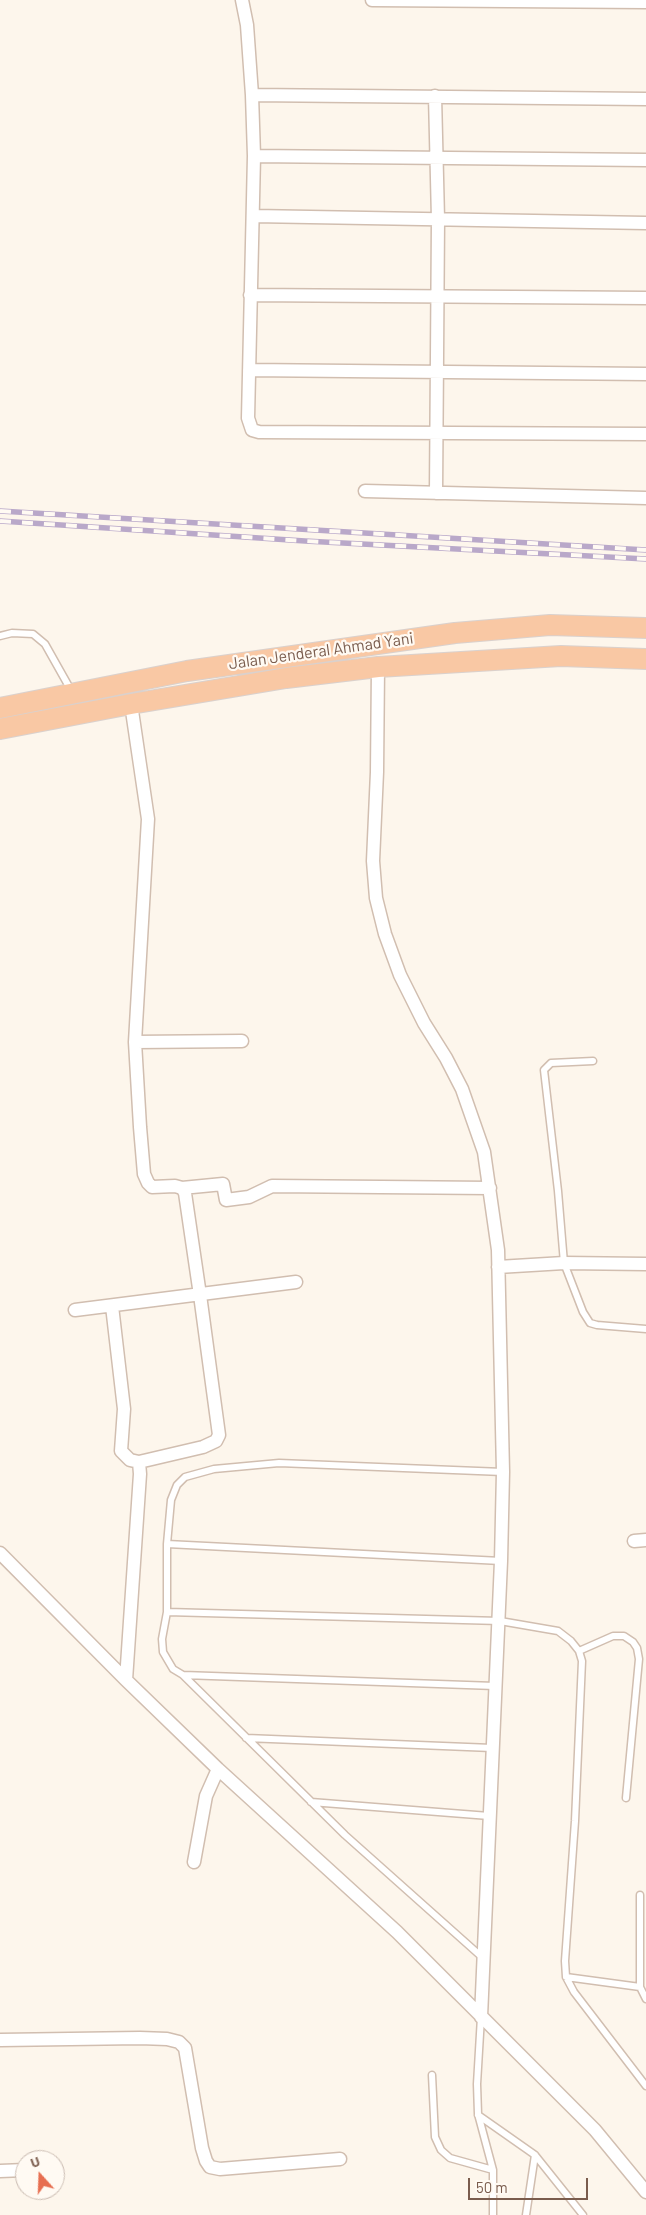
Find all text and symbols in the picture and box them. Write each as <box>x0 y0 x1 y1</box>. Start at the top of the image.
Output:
street label: Jalan Jenderal Ahmad Yani <box>227 629 415 673</box>
north arrow <box>15 2150 65 2200</box>
text: U <box>28 2152 42 2171</box>
scale bar <box>471 2168 591 2200</box>
text: 50 m <box>476 2178 508 2196</box>

